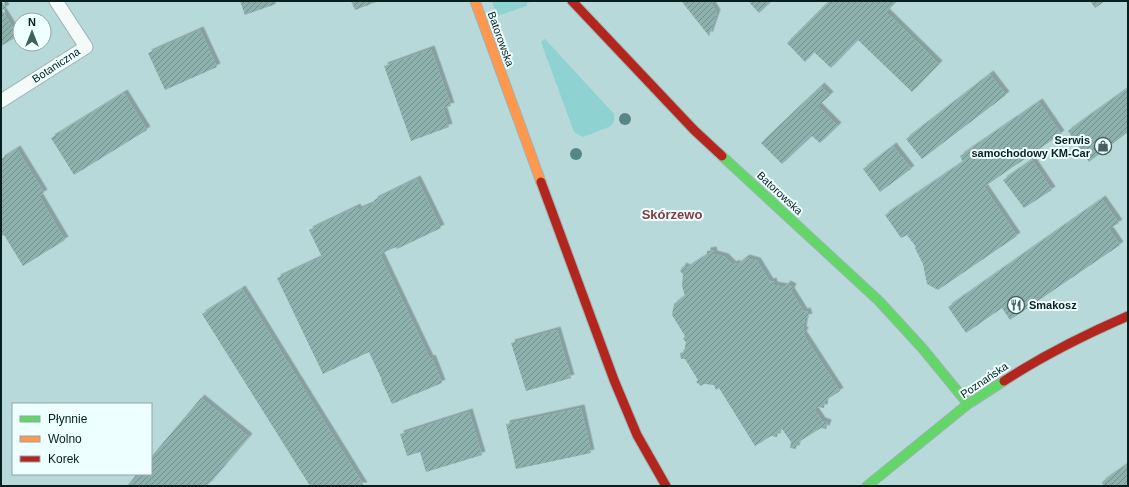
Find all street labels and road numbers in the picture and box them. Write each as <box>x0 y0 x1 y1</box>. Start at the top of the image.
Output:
street label: Batorowska <box>486 10 517 69</box>
street label: Botaniczna <box>30 45 83 85</box>
street label: Batorowska <box>755 169 806 218</box>
street label: Poznańska <box>958 359 1011 400</box>

